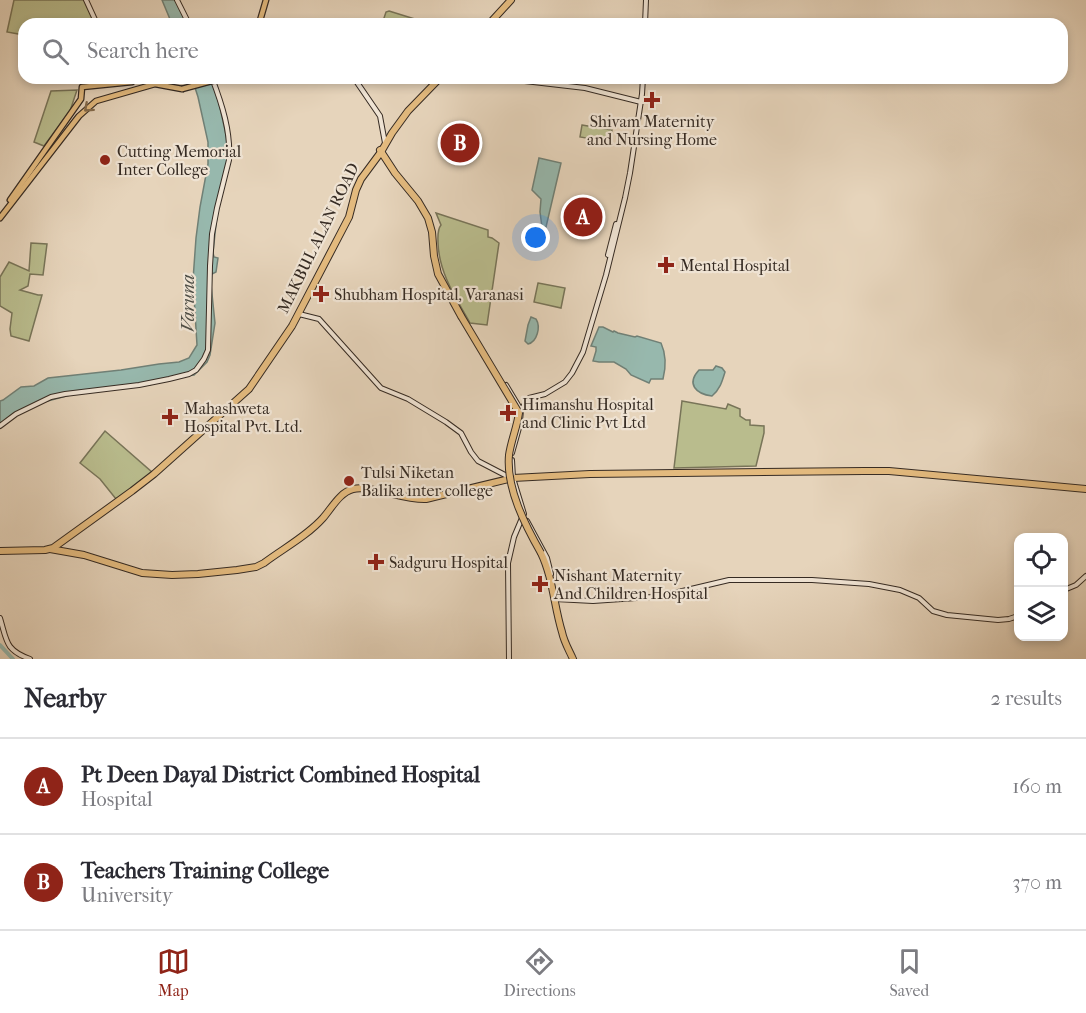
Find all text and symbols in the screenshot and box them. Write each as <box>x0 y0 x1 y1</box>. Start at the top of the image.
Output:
search box <box>18 18 1068 84</box>
icon: search <box>39 35 72 68</box>
text: Search here <box>87 38 199 64</box>
marker: Shivam Maternity and Nursing Home <box>643 91 661 109</box>
one-way arrow <box>84 101 94 112</box>
place label: Shivam Maternity and Nursing Home <box>587 112 717 149</box>
pin: B <box>440 120 480 166</box>
place label: Cutting Memorial Inter College <box>117 142 242 179</box>
marker: Cutting Memorial Inter College <box>98 153 112 167</box>
street label: MAKBUL ALAN ROAD <box>273 160 363 316</box>
pin: A <box>564 194 602 240</box>
your location <box>521 223 550 252</box>
marker: Mental Hospital <box>657 256 675 274</box>
place label: Mental Hospital <box>680 256 790 275</box>
water label: Varuna <box>178 274 199 332</box>
marker: Shubham Hospital, Varanasi <box>312 285 330 303</box>
place label: Shubham Hospital, Varanasi <box>334 285 524 304</box>
place label: Himanshu Hospital and Clinic Pvt Ltd <box>522 395 654 432</box>
place label: Mahashweta Hospital Pvt. Ltd. <box>184 399 302 436</box>
marker: Himanshu Hospital and Clinic Pvt Ltd <box>499 404 517 422</box>
marker: Mahashweta Hospital Pvt. Ltd. <box>161 408 179 426</box>
place label: Tulsi Niketan Balika inter college <box>361 463 493 500</box>
marker: Tulsi Niketan Balika inter college <box>342 474 356 488</box>
map controls <box>1014 533 1068 641</box>
button: locate <box>1014 533 1068 587</box>
marker: Sadguru Hospital <box>367 553 385 571</box>
place label: Sadguru Hospital <box>389 553 508 572</box>
place label: Nishant Maternity And Children Hospital <box>553 566 708 603</box>
marker: Nishant Maternity And Children Hospital <box>531 575 549 593</box>
button: layers <box>1014 587 1068 641</box>
text: Nearby <box>24 683 106 714</box>
text: 2 results <box>991 687 1062 710</box>
text: Pt Deen Dayal District Combined Hospital <box>81 762 480 788</box>
text: A <box>37 775 50 798</box>
text: 160 m <box>1012 775 1062 798</box>
text: Hospital <box>81 788 153 811</box>
text: Teachers Training College <box>81 858 329 884</box>
text: B <box>37 871 50 894</box>
text: 370 m <box>1012 871 1062 894</box>
text: University <box>81 884 173 907</box>
tab: Map <box>157 945 190 1000</box>
tab: Directions <box>504 945 576 1000</box>
tab: Saved <box>889 945 929 1000</box>

